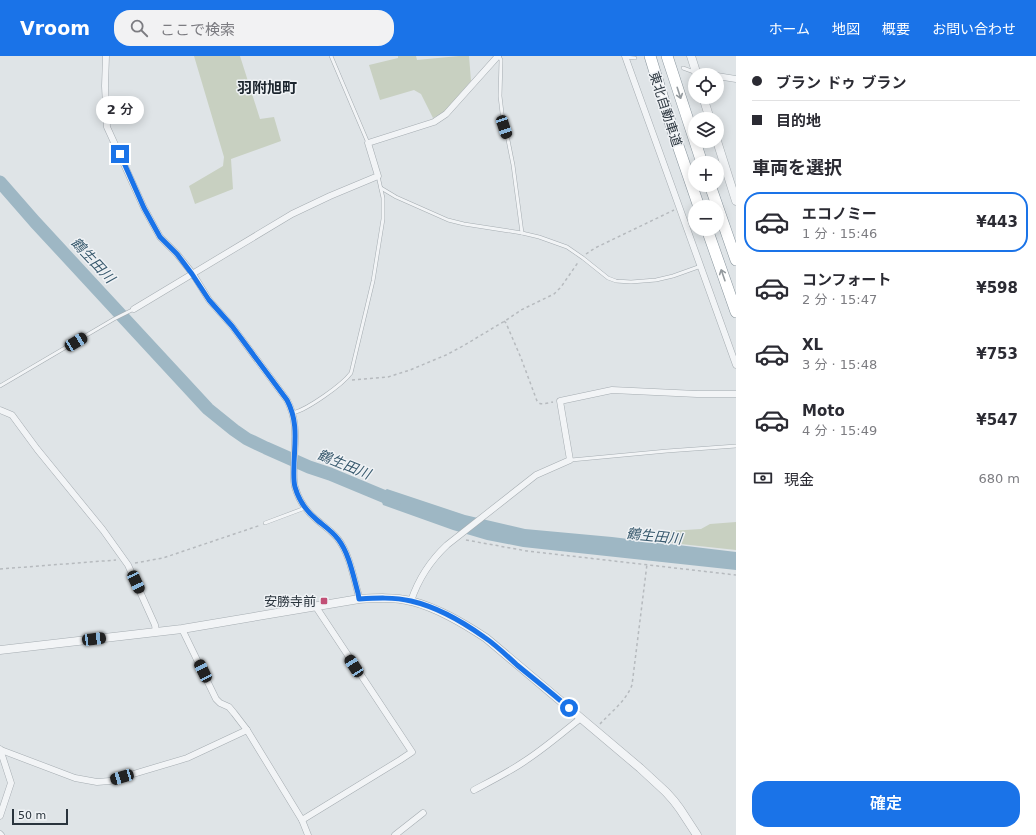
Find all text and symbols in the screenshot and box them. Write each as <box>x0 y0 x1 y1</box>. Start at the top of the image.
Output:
search box <box>114 10 394 46</box>
text: Vroom <box>20 17 90 39</box>
icon: search <box>128 17 150 39</box>
text: ここで検索 <box>160 21 235 39</box>
text: ホーム <box>768 21 810 37</box>
text: 地図 <box>832 21 860 37</box>
text: 概要 <box>882 21 910 37</box>
text: お問い合わせ <box>932 21 1016 37</box>
map controls <box>688 68 724 236</box>
button: locate <box>688 68 724 104</box>
street label: 東北自動車道 <box>646 70 685 149</box>
text: ブラン ドゥ ブラン <box>776 74 906 92</box>
district label: 羽附旭町 <box>237 79 297 97</box>
one-way arrow <box>676 87 683 100</box>
callout: 2 分 <box>96 96 144 124</box>
text: 2 分 <box>107 102 133 117</box>
button: layers <box>688 112 724 148</box>
text: 目的地 <box>776 112 821 130</box>
car <box>495 114 513 140</box>
route end <box>111 145 129 163</box>
button: + <box>688 156 724 192</box>
text: 車両を選択 <box>752 157 842 178</box>
button: − <box>688 200 724 236</box>
icon: car <box>754 204 790 240</box>
text: エコノミー <box>802 205 877 223</box>
text: ¥443 <box>976 213 1018 231</box>
text: 1 分 · 15:46 <box>802 226 877 241</box>
water label: 鶴生田川 <box>68 234 119 287</box>
one-way arrow <box>718 269 726 281</box>
icon: car <box>754 270 790 306</box>
text: コンフォート <box>802 271 892 289</box>
text: ¥598 <box>976 279 1018 297</box>
text: 2 分 · 15:47 <box>802 292 877 307</box>
car <box>63 331 89 353</box>
icon: car <box>754 336 790 372</box>
text: XL <box>802 336 823 354</box>
text: ¥753 <box>976 345 1018 363</box>
text: 3 分 · 15:48 <box>802 357 877 372</box>
icon: car <box>754 402 790 438</box>
text: Moto <box>802 402 845 420</box>
text: ¥547 <box>976 411 1018 429</box>
text: 4 分 · 15:49 <box>802 423 877 438</box>
water label: 鶴生田川 <box>315 446 375 483</box>
icon: cash <box>752 467 774 489</box>
text: 現金 <box>784 471 814 489</box>
text: 680 m <box>978 471 1020 486</box>
water label: 鶴生田川 <box>625 525 685 547</box>
car <box>125 569 147 595</box>
place label: 安勝寺前 <box>264 594 316 609</box>
marker: 安勝寺前 <box>319 596 329 606</box>
car <box>81 632 107 646</box>
car <box>342 653 366 679</box>
car <box>192 658 214 684</box>
route start <box>560 699 578 717</box>
car <box>109 768 135 786</box>
button: 確定 <box>752 781 1020 827</box>
scale bar <box>12 807 68 826</box>
text: 50 m <box>18 809 46 822</box>

